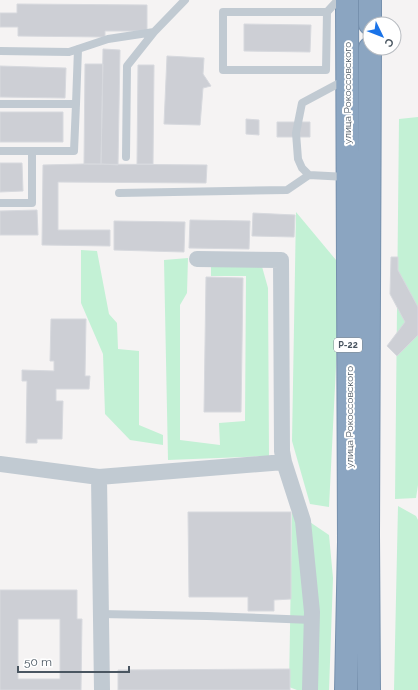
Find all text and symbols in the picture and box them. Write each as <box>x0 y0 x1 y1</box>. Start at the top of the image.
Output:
north arrow <box>362 16 402 56</box>
text: С <box>381 35 396 50</box>
street label: улица Рокоссовского <box>342 42 353 144</box>
road number: Р-22 <box>334 338 362 352</box>
street label: улица Рокоссовского <box>344 366 355 468</box>
scale bar <box>18 648 129 674</box>
text: 50 m <box>24 655 52 669</box>

